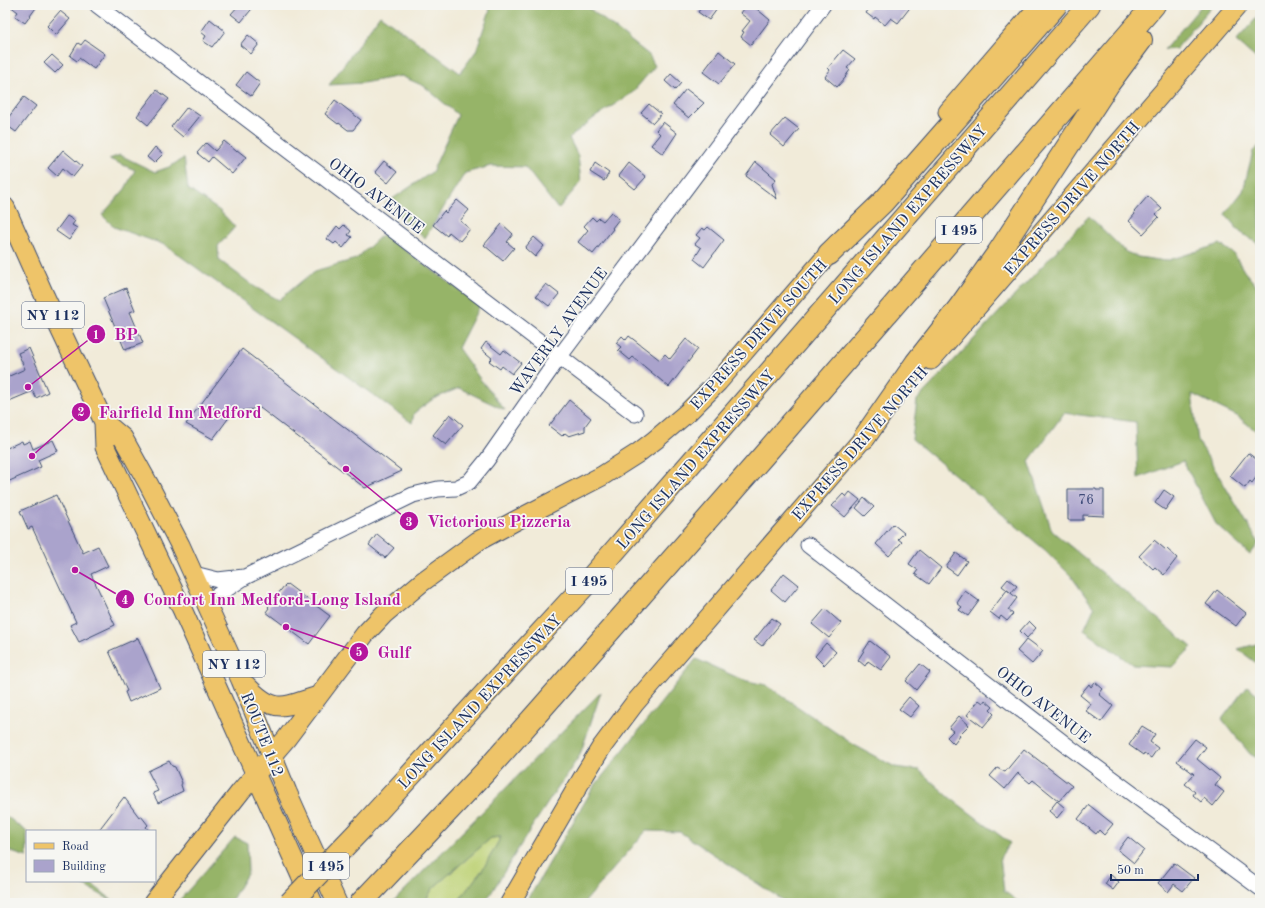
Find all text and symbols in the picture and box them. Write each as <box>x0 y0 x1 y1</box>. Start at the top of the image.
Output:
street label: EXPRESS DRIVE NORTH <box>1002 119 1143 279</box>
street label: LONG ISLAND EXPRESSWAY <box>826 122 991 308</box>
street label: OHIO AVENUE <box>325 156 426 237</box>
road number: I 495 <box>936 217 982 243</box>
street label: EXPRESS DRIVE SOUTH <box>688 257 831 414</box>
street label: WAVERLY AVENUE <box>508 265 611 399</box>
road number: NY 112 <box>22 302 84 328</box>
callout: BP <box>86 320 146 349</box>
text: BP <box>114 327 138 344</box>
text: 1 <box>93 330 99 342</box>
street label: EXPRESS DRIVE NORTH <box>790 364 931 524</box>
street label: LONG ISLAND EXPRESSWAY <box>614 367 779 553</box>
callout: Fairfield Inn Medford <box>71 397 270 426</box>
text: Fairfield Inn Medford <box>98 405 262 422</box>
text: 2 <box>78 407 85 419</box>
house number: 76 <box>1078 493 1094 507</box>
callout: Victorious Pizzeria <box>399 507 579 536</box>
text: Victorious Pizzeria <box>427 514 571 531</box>
text: 3 <box>406 517 413 529</box>
road number: I 495 <box>566 568 612 594</box>
callout: Comfort Inn Medford-Long Island <box>115 585 409 614</box>
text: Comfort Inn Medford-Long Island <box>143 592 401 609</box>
text: 4 <box>122 595 129 607</box>
street label: LONG ISLAND EXPRESSWAY <box>396 612 566 793</box>
callout: Gulf <box>349 638 418 667</box>
text: Gulf <box>378 645 411 662</box>
text: 5 <box>356 646 363 659</box>
road number: NY 112 <box>203 651 265 677</box>
street label: OHIO AVENUE <box>993 664 1093 747</box>
street label: ROUTE 112 <box>237 690 285 779</box>
legend <box>26 830 156 882</box>
text: Road <box>62 841 89 853</box>
road number: I 495 <box>303 853 349 879</box>
scale bar <box>1111 856 1198 882</box>
text: Building <box>62 861 106 873</box>
text: 50 m <box>1117 864 1144 877</box>

